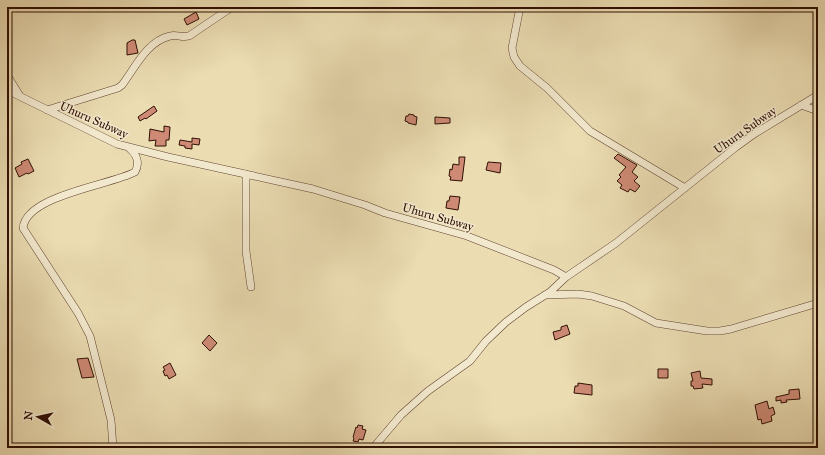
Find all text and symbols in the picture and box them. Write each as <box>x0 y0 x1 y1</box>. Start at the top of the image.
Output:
street label: Uhuru Subway <box>58 99 131 141</box>
street label: Uhuru Subway <box>711 103 779 157</box>
street label: Uhuru Subway <box>401 200 476 234</box>
north arrow <box>18 397 58 437</box>
text: N <box>22 409 36 421</box>

